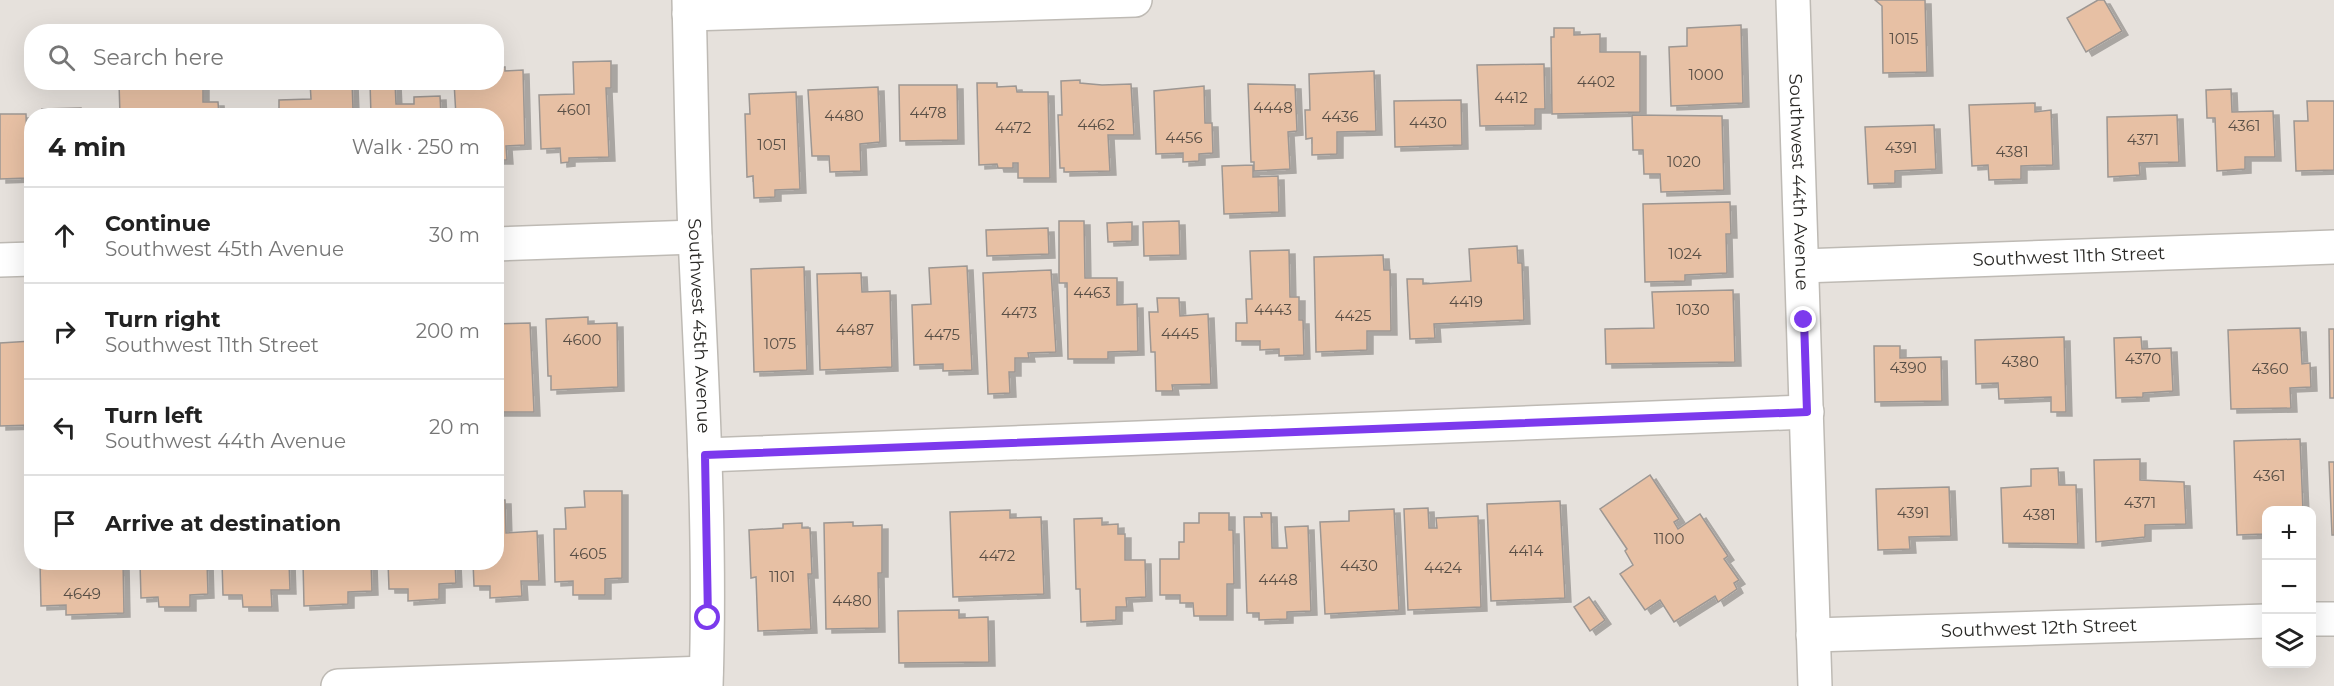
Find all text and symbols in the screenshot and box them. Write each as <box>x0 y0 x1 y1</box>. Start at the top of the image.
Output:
search box <box>24 24 504 90</box>
house number: 1015 <box>1889 29 1919 48</box>
icon: search <box>45 41 78 74</box>
text: Search here <box>93 44 224 71</box>
house number: 1000 <box>1688 65 1724 84</box>
house number: 4402 <box>1577 72 1615 91</box>
street label: Southwest 44th Avenue <box>1784 73 1813 291</box>
house number: 4412 <box>1494 88 1528 107</box>
house number: 4448 <box>1253 98 1293 117</box>
house number: 4601 <box>557 100 591 119</box>
house number: 4478 <box>909 103 947 122</box>
house number: 4480 <box>824 106 864 125</box>
house number: 4436 <box>1321 107 1359 126</box>
house number: 4430 <box>1409 113 1447 132</box>
house number: 4462 <box>1077 115 1115 134</box>
house number: 4361 <box>2228 116 2260 135</box>
house number: 4472 <box>995 118 1031 137</box>
house number: 4456 <box>1165 128 1203 147</box>
house number: 4371 <box>2127 130 2159 149</box>
text: 4 min <box>48 131 126 163</box>
text: Walk · 250 m <box>352 135 480 159</box>
house number: 1051 <box>757 135 787 154</box>
house number: 4391 <box>1885 138 1917 157</box>
house number: 4381 <box>1995 142 2029 161</box>
house number: 1020 <box>1667 152 1701 171</box>
text: Continue <box>105 210 211 237</box>
street label: Southwest 45th Avenue <box>683 218 715 434</box>
icon: ahead <box>48 219 81 252</box>
text: 30 m <box>429 223 480 247</box>
text: Southwest 45th Avenue <box>105 237 344 261</box>
street label: Southwest 11th Street <box>1972 242 2166 271</box>
house number: 1024 <box>1668 244 1702 263</box>
house number: 4463 <box>1073 283 1111 302</box>
house number: 4419 <box>1449 292 1483 311</box>
house number: 4443 <box>1254 300 1292 319</box>
house number: 1030 <box>1676 300 1710 319</box>
house number: 4473 <box>1001 303 1037 322</box>
text: Turn right <box>105 306 220 333</box>
house number: 4425 <box>1335 306 1371 325</box>
route end <box>1790 306 1816 332</box>
icon: right <box>48 315 81 348</box>
text: 200 m <box>416 319 480 343</box>
house number: 4487 <box>836 320 874 339</box>
house number: 4445 <box>1161 324 1199 343</box>
house number: 4475 <box>924 325 960 344</box>
house number: 4600 <box>563 330 602 349</box>
text: Southwest 11th Street <box>105 333 319 357</box>
house number: 1075 <box>764 334 796 353</box>
house number: 4370 <box>2125 349 2161 368</box>
house number: 4380 <box>2001 352 2039 371</box>
house number: 4390 <box>1889 358 1927 377</box>
house number: 4360 <box>2251 359 2289 378</box>
text: Turn left <box>105 402 203 429</box>
icon: left <box>48 411 81 444</box>
text: 20 m <box>429 415 480 439</box>
text: Southwest 44th Avenue <box>105 429 346 453</box>
house number: 4361 <box>2253 466 2285 485</box>
house number: 4371 <box>2124 493 2156 512</box>
house number: 4391 <box>1897 503 1929 522</box>
house number: 4381 <box>2022 505 2056 524</box>
map controls <box>2262 506 2316 668</box>
button: + <box>2262 506 2316 560</box>
icon: arrive <box>48 507 81 540</box>
text: Arrive at destination <box>105 510 341 537</box>
house number: 1100 <box>1654 529 1684 548</box>
house number: 4414 <box>1509 541 1543 560</box>
house number: 4605 <box>569 544 607 563</box>
house number: 4472 <box>979 546 1015 565</box>
house number: 4430 <box>1340 556 1378 575</box>
house number: 4424 <box>1424 558 1462 577</box>
button: − <box>2262 560 2316 614</box>
house number: 1101 <box>769 567 795 586</box>
house number: 4448 <box>1258 570 1298 589</box>
house number: 4649 <box>63 584 101 603</box>
house number: 4480 <box>832 591 872 610</box>
route start <box>694 604 720 630</box>
street label: Southwest 12th Street <box>1940 614 2137 642</box>
button: layers <box>2262 614 2316 668</box>

